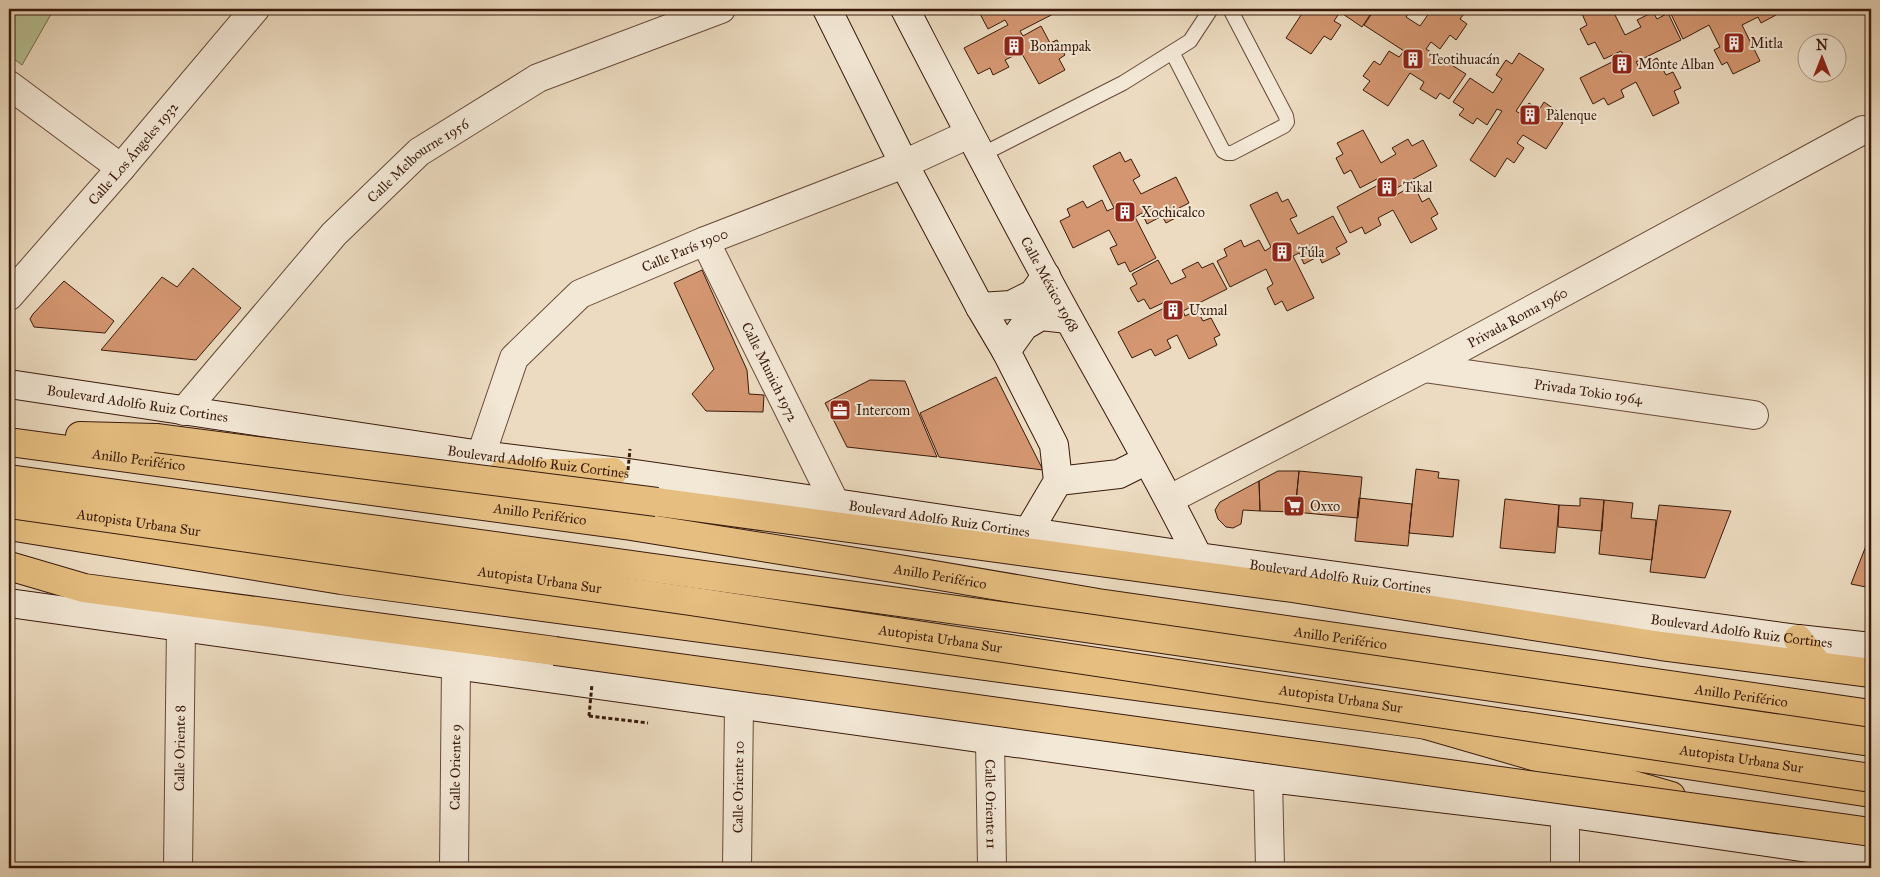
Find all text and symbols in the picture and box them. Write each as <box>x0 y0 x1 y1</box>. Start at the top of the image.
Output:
building icon: Mitla <box>1722 31 1746 55</box>
north arrow <box>1798 32 1848 82</box>
building icon: Bonampak <box>1002 34 1026 58</box>
place label: Mitla <box>1750 35 1783 52</box>
text: N <box>1816 37 1828 54</box>
place label: Bonampak <box>1030 38 1092 55</box>
building icon: Teotihuacán <box>1401 47 1425 71</box>
place label: Teotihuacán <box>1429 51 1500 68</box>
building icon: Monte Alban <box>1610 52 1634 76</box>
place label: Monte Alban <box>1638 56 1715 73</box>
street label: Calle Los Ángeles 1932 <box>85 99 182 209</box>
building icon: Palenque <box>1518 103 1542 127</box>
place label: Palenque <box>1546 107 1597 125</box>
street label: Calle Melbourne 1956 <box>364 115 473 206</box>
building icon: Tikal <box>1375 175 1399 199</box>
place label: Tikal <box>1403 179 1433 196</box>
building icon: Xochicalco <box>1113 200 1137 224</box>
place label: Xochicalco <box>1141 204 1205 221</box>
street label: Calle París 1900 <box>639 225 730 276</box>
street label: Calle México 1968 <box>1017 234 1082 335</box>
building icon: Túla <box>1270 240 1294 264</box>
place label: Túla <box>1298 244 1325 261</box>
street label: Privada Roma 1960 <box>1465 284 1571 352</box>
building icon: Uxmal <box>1161 298 1185 322</box>
place label: Uxmal <box>1189 302 1228 319</box>
street label: Calle Munich 1972 <box>738 319 801 425</box>
street label: Privada Tokio 1964 <box>1533 376 1645 408</box>
street label: Boulevard Adolfo Ruiz Cortines <box>46 382 229 426</box>
office icon: Intercom <box>828 398 852 422</box>
place label: Intercom <box>856 402 911 419</box>
street label: Boulevard Adolfo Ruiz Cortines <box>446 442 630 482</box>
street label: Anillo Periférico <box>90 445 186 475</box>
supermarket icon: Oxxo <box>1282 494 1306 518</box>
street label: Boulevard Adolfo Ruiz Cortines <box>847 497 1031 541</box>
place label: Oxxo <box>1310 498 1340 515</box>
street label: Anillo Periférico <box>491 499 588 529</box>
street label: Autopista Urbana Sur <box>75 506 202 540</box>
street label: Boulevard Adolfo Ruiz Cortines <box>1248 556 1432 598</box>
street label: Anillo Periférico <box>892 560 988 593</box>
street label: Autopista Urbana Sur <box>476 563 603 597</box>
street label: Boulevard Adolfo Ruiz Cortines <box>1649 611 1833 652</box>
street label: Autopista Urbana Sur <box>876 621 1004 657</box>
street label: Anillo Periférico <box>1292 623 1388 653</box>
street label: Autopista Urbana Sur <box>1277 681 1404 717</box>
street label: Anillo Periférico <box>1693 681 1789 711</box>
street label: Calle Oriente 8 <box>171 705 189 791</box>
street label: Calle Oriente 9 <box>447 724 464 810</box>
street label: Calle Oriente 10 <box>729 741 748 833</box>
street label: Autopista Urbana Sur <box>1677 741 1805 777</box>
street label: Calle Oriente 11 <box>981 759 1000 850</box>

